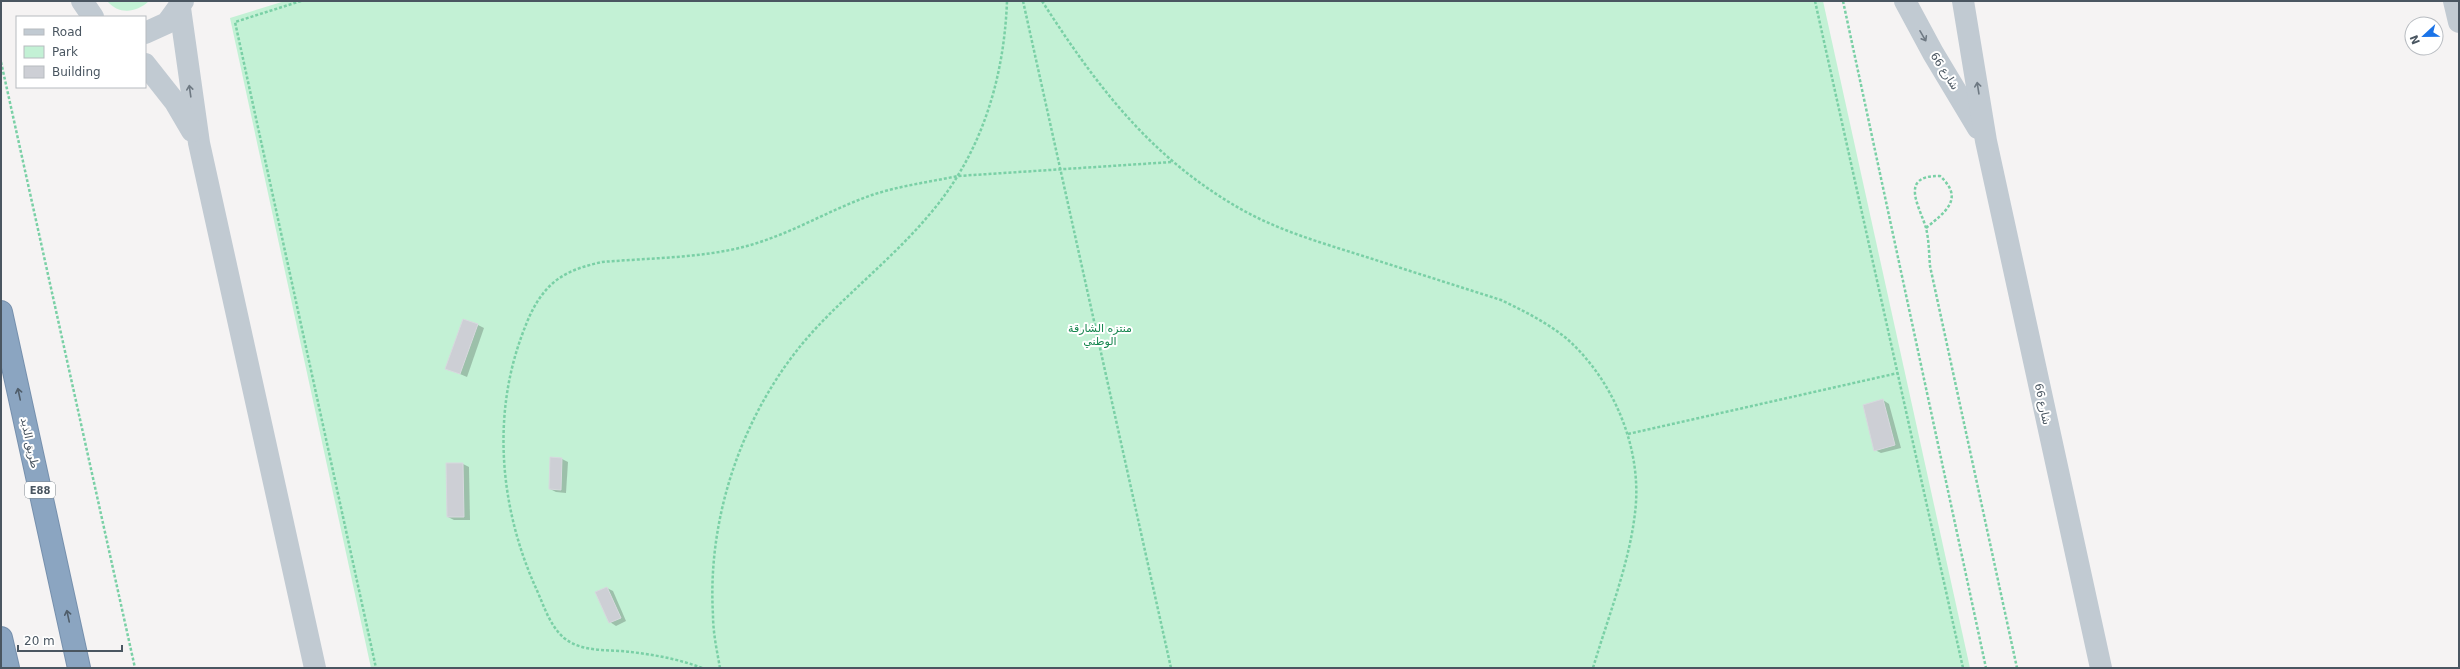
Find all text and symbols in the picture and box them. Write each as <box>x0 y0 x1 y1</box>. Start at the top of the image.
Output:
legend <box>16 16 146 88</box>
north arrow <box>2404 16 2444 56</box>
text: Road <box>52 25 82 39</box>
one-way arrow <box>1919 30 1927 42</box>
text: N <box>2407 33 2423 46</box>
text: Park <box>52 45 78 59</box>
street label: شارع 66 <box>1928 50 1961 92</box>
text: Building <box>52 65 101 79</box>
one-way arrow <box>1973 82 1981 95</box>
one-way arrow <box>186 84 194 97</box>
park label: منتزه الشارقة الوطني <box>1068 322 1132 348</box>
street label: شارع 66 <box>2032 382 2053 426</box>
one-way arrow <box>14 387 22 400</box>
street label: طريق الذيد <box>17 417 41 470</box>
road number: E88 <box>25 482 55 498</box>
one-way arrow <box>63 610 71 623</box>
scale bar <box>18 627 122 653</box>
text: 20 m <box>24 634 55 648</box>

